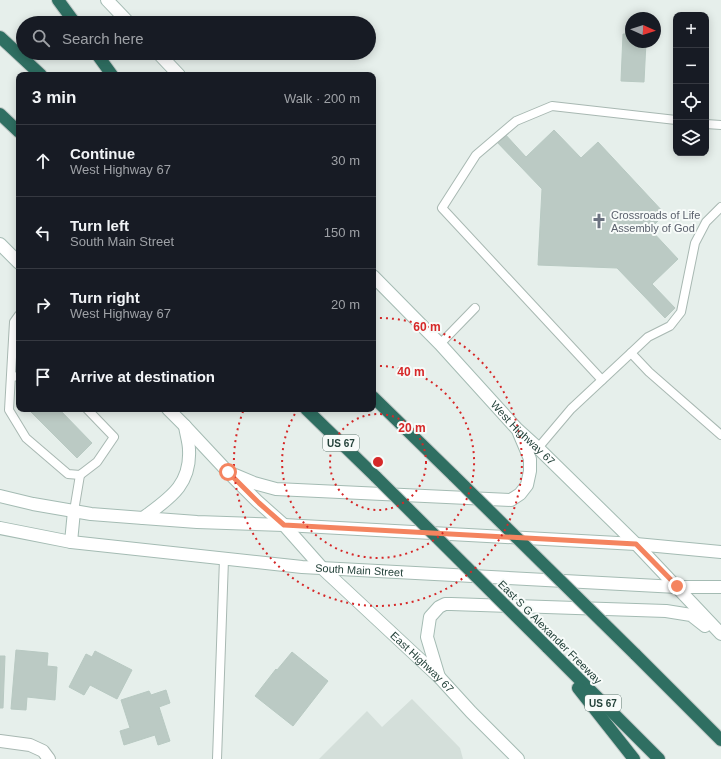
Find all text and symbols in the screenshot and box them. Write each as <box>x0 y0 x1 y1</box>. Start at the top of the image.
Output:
north arrow <box>625 12 661 48</box>
map controls <box>673 12 709 156</box>
button: + <box>673 12 709 48</box>
search box <box>16 16 376 60</box>
icon: search <box>30 27 52 49</box>
text: Search here <box>62 30 144 47</box>
button: − <box>673 48 709 84</box>
button: locate <box>673 84 709 120</box>
text: 3 min <box>32 88 76 107</box>
text: Walk · 200 m <box>284 91 360 106</box>
button: layers <box>673 120 709 156</box>
text: Continue <box>70 145 135 162</box>
icon: ahead <box>32 150 54 172</box>
text: 30 m <box>331 153 360 168</box>
text: West Highway 67 <box>70 162 171 177</box>
place label: Crossroads of Life Assembly of God <box>611 209 700 234</box>
church icon: Crossroads of Life Assembly of God <box>590 212 608 230</box>
text: Turn left <box>70 217 129 234</box>
icon: left <box>32 222 54 244</box>
text: 150 m <box>324 225 360 240</box>
text: South Main Street <box>70 234 174 249</box>
text: Turn right <box>70 289 140 306</box>
icon: right <box>32 294 54 316</box>
text: 20 m <box>331 297 360 312</box>
text: West Highway 67 <box>70 306 171 321</box>
text: 60 m <box>413 320 441 334</box>
text: 40 m <box>397 365 425 379</box>
icon: arrive <box>32 366 54 388</box>
text: Arrive at destination <box>70 368 215 385</box>
street label: West Highway 67 <box>488 398 557 467</box>
text: 20 m <box>398 421 426 435</box>
road number: US 67 <box>323 435 359 451</box>
centre of rings <box>371 455 385 469</box>
route start <box>219 463 237 481</box>
street label: South Main Street <box>315 562 404 578</box>
route end <box>668 577 686 595</box>
street label: East S G Alexander Freeway <box>496 578 605 687</box>
street label: East Highway 67 <box>388 629 456 695</box>
road number: US 67 <box>585 695 621 711</box>

